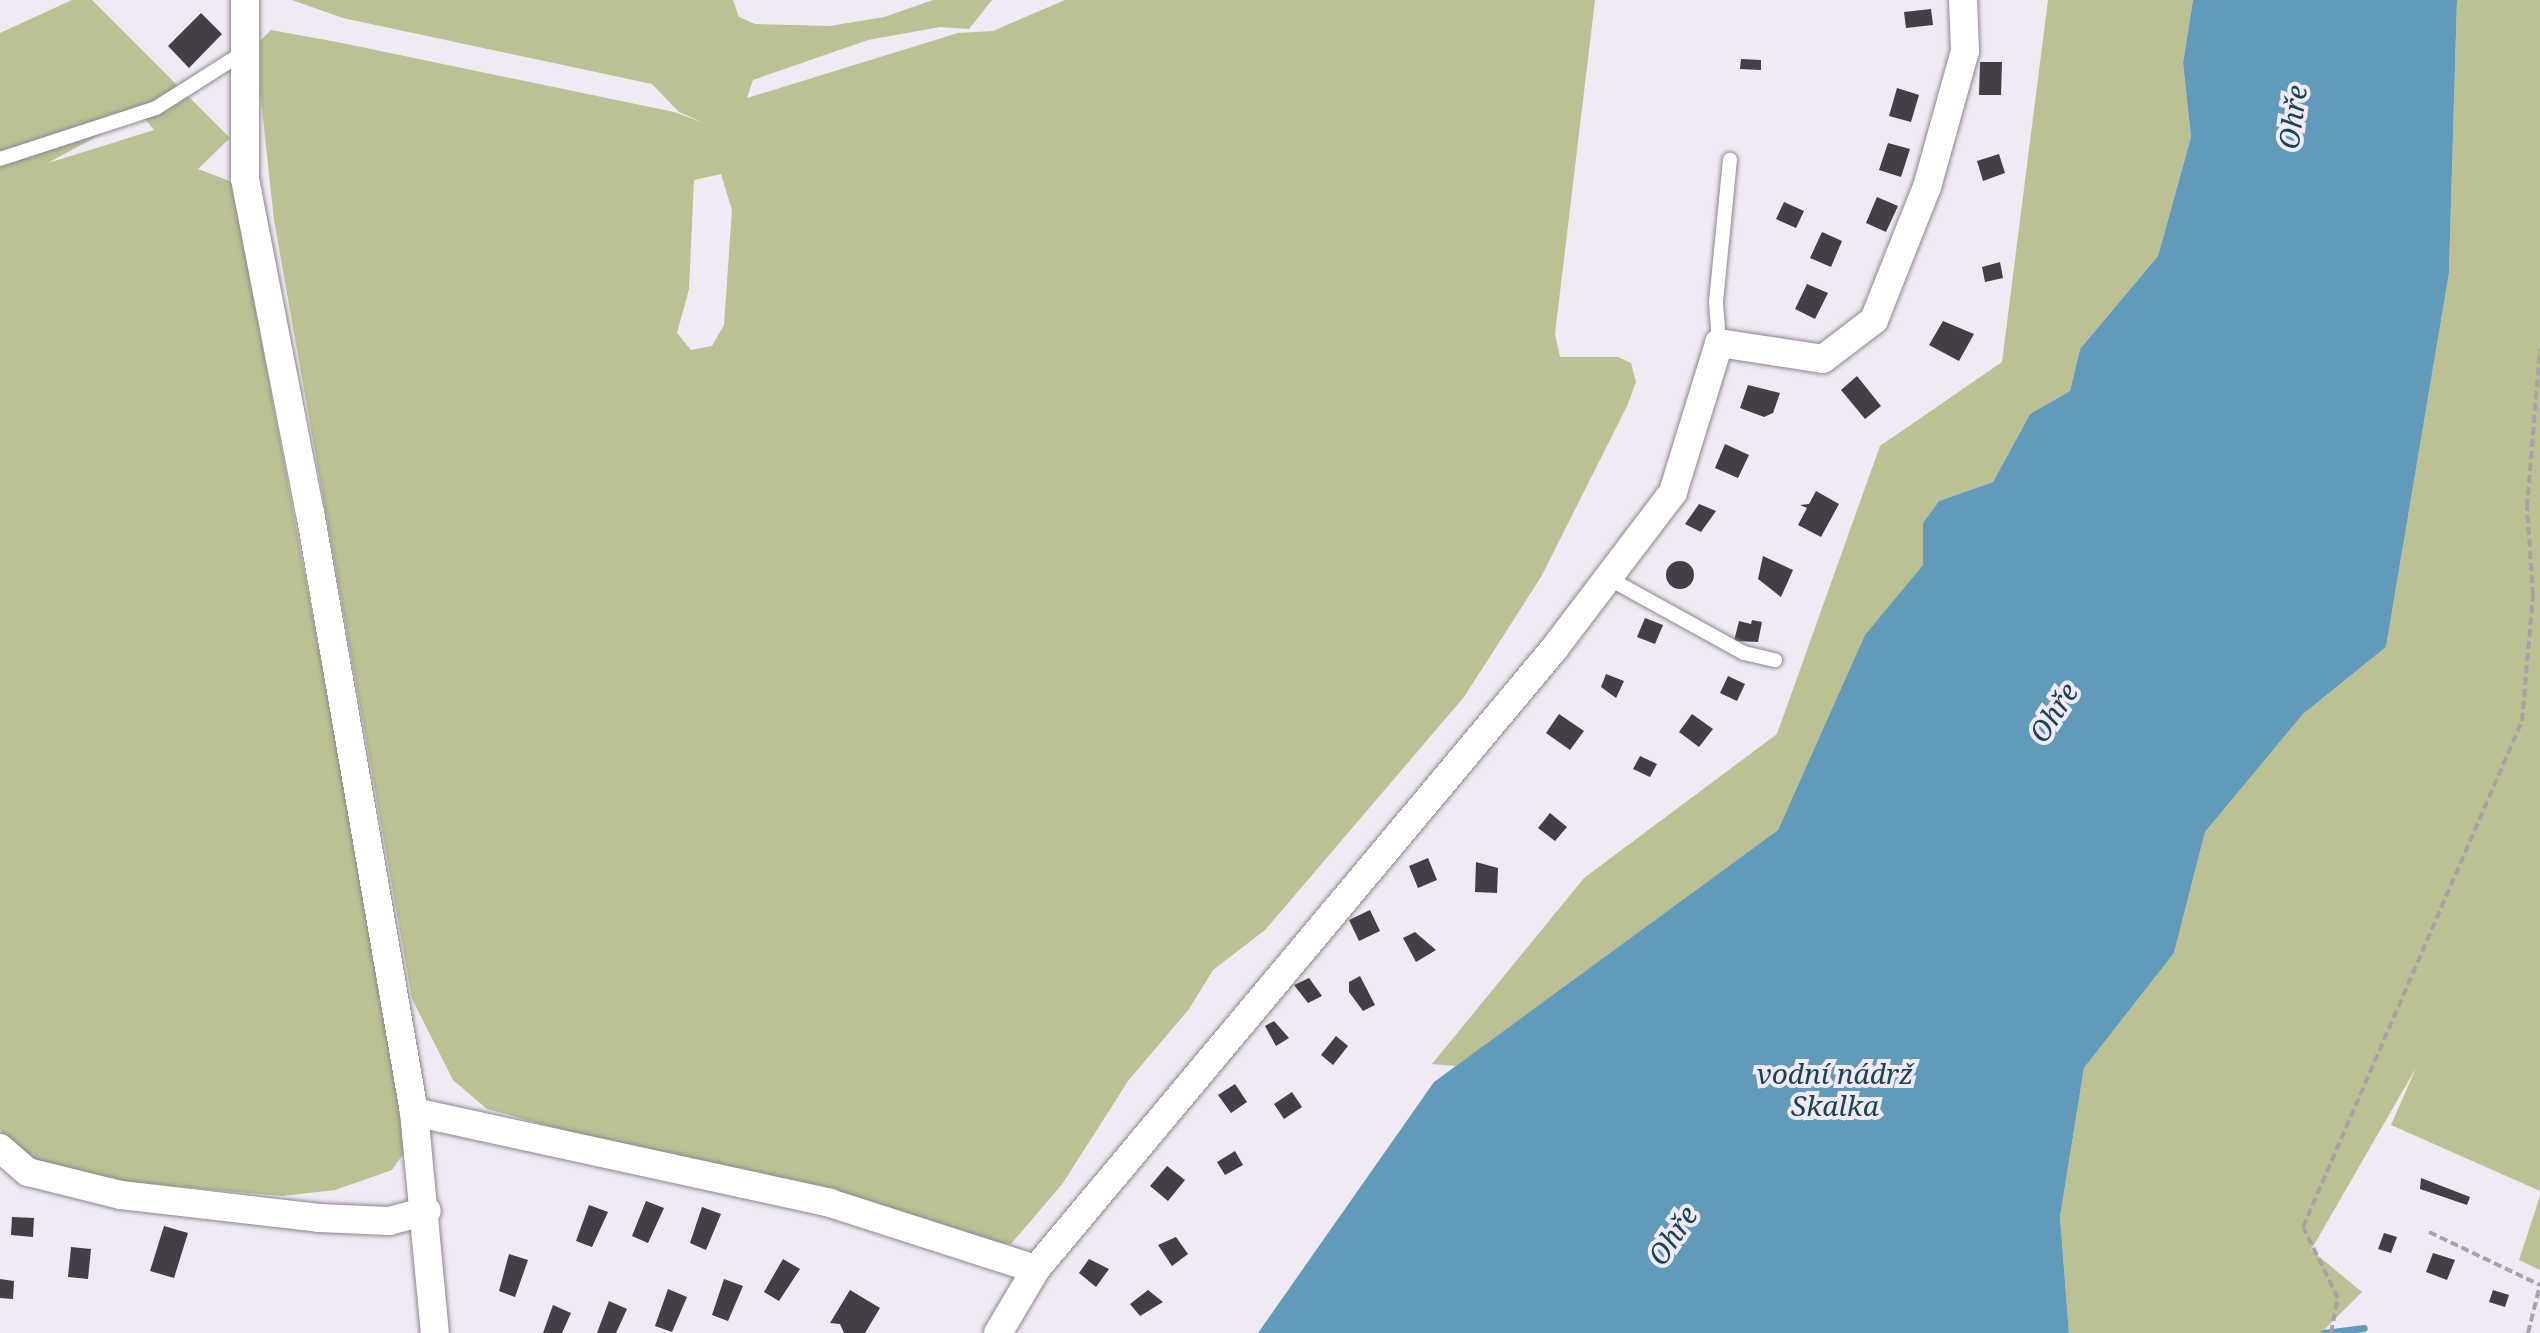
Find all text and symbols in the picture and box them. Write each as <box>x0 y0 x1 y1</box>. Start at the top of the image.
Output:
water label: Ohře <box>2271 83 2313 151</box>
water label: Ohře <box>2022 676 2084 748</box>
water label: vodní nádrž Skalka <box>1757 1056 1913 1122</box>
water label: Ohře <box>1640 1199 1704 1271</box>

